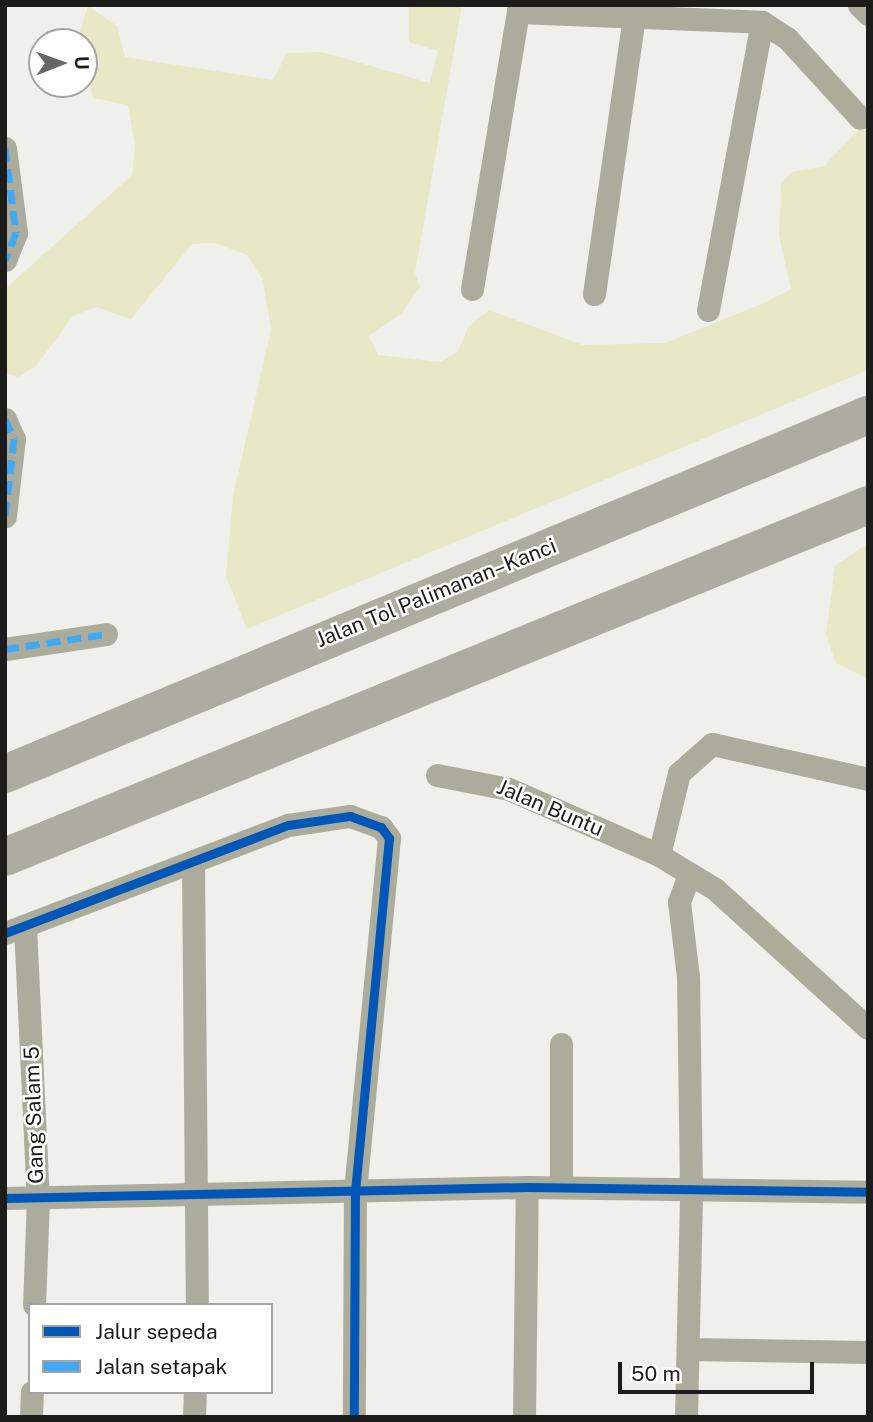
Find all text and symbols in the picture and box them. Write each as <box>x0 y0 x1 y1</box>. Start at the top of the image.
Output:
north arrow <box>28 28 98 98</box>
text: U <box>71 56 93 70</box>
street label: Jalan Tol Palimanan–Kanci <box>312 533 560 653</box>
street label: Jalan Buntu <box>493 774 607 842</box>
street label: Gang Salam 5 <box>19 1046 49 1184</box>
legend <box>28 1303 273 1394</box>
text: Jalur sepeda <box>95 1319 218 1344</box>
scale bar <box>621 1348 817 1392</box>
text: Jalan setapak <box>95 1354 227 1379</box>
text: 50 m <box>631 1361 681 1386</box>

